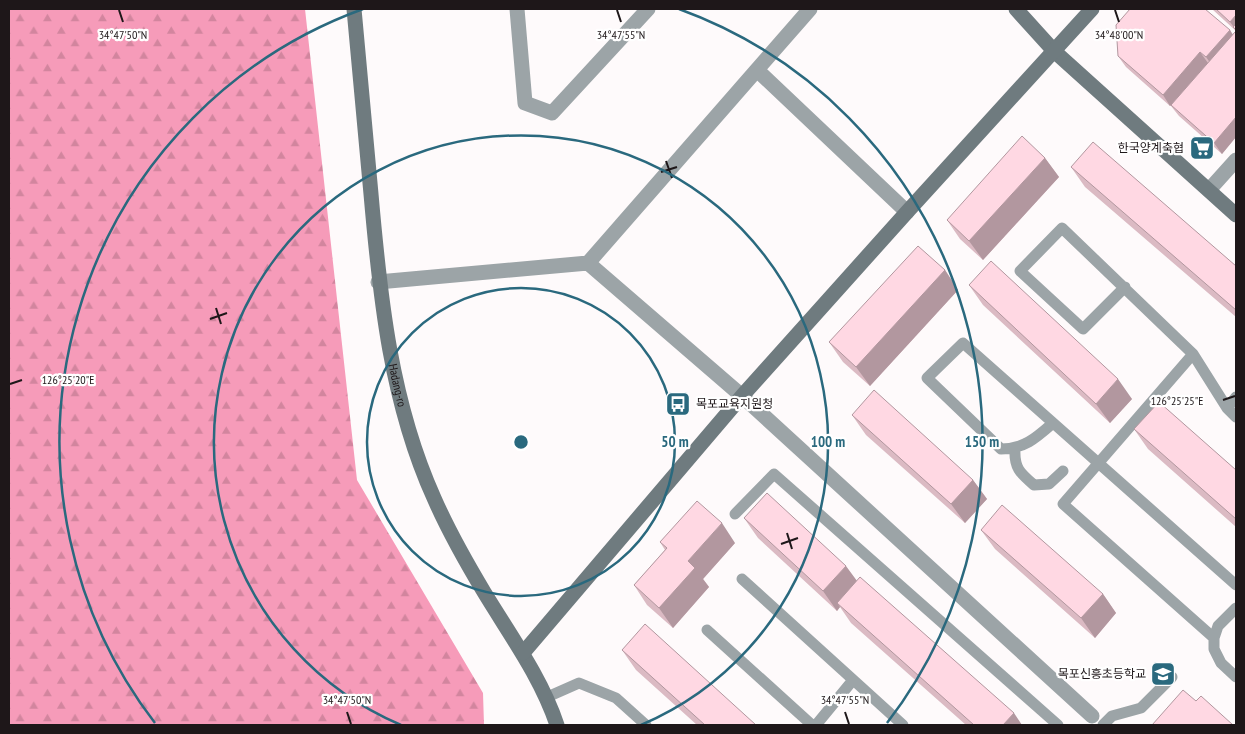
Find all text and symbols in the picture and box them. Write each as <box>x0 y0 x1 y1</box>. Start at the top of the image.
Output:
text: 34°47'50"N <box>99 27 147 42</box>
text: 34°47'55"N <box>597 27 645 42</box>
text: 34°48'00"N <box>1095 27 1143 42</box>
supermarket icon: 한국양계축협 <box>1189 135 1215 161</box>
place label: 한국양계축협 <box>1118 140 1184 155</box>
street label: Hadang-ro <box>386 362 410 408</box>
text: 126°25'20"E <box>42 372 94 387</box>
bus stop icon: 목포교육지원청 <box>665 391 691 417</box>
text: 126°25'25"E <box>1151 393 1203 408</box>
place label: 목포교육지원청 <box>696 396 773 411</box>
text: 50 m <box>661 432 689 451</box>
text: 100 m <box>811 432 845 451</box>
text: 150 m <box>965 432 999 451</box>
centre of rings <box>512 433 530 451</box>
school or university icon: 목포신흥초등학교 <box>1150 661 1176 687</box>
place label: 목포신흥초등학교 <box>1058 666 1146 681</box>
text: 34°47'50"N <box>323 692 371 707</box>
text: 34°47'55"N <box>821 692 869 707</box>

